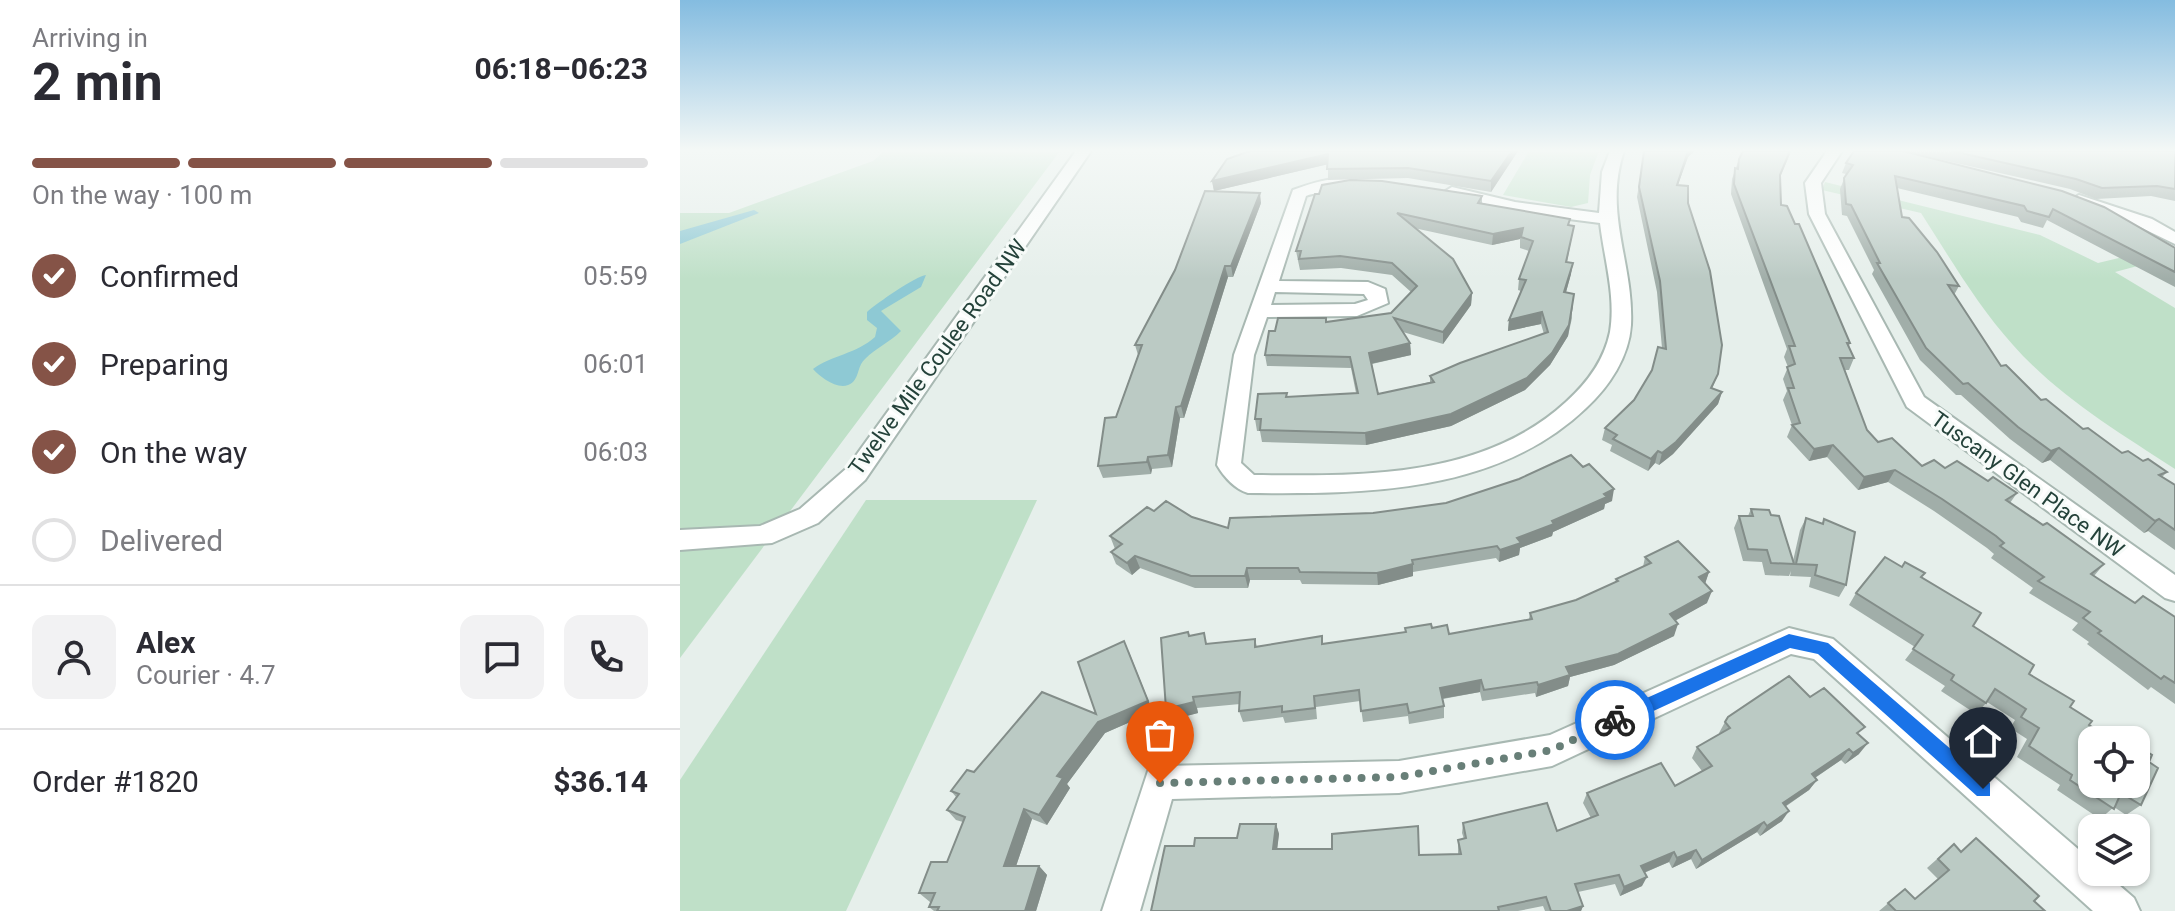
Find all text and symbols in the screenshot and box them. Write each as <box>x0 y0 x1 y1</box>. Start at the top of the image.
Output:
text: Arriving in <box>32 23 148 53</box>
text: 06:18–06:23 <box>474 51 648 86</box>
text: 2 min <box>32 52 163 113</box>
text: On the way · 100 m <box>32 180 252 210</box>
street label: Twelve Mile Coulee Road NW <box>844 234 1032 480</box>
icon: check <box>32 254 76 298</box>
text: Confirmed <box>100 259 239 294</box>
text: 05:59 <box>583 261 648 291</box>
icon: check <box>32 342 76 386</box>
text: Preparing <box>100 347 229 382</box>
text: 06:01 <box>583 349 648 379</box>
street label: Tuscany Glen Place NW <box>1927 406 2129 563</box>
icon: check <box>32 430 76 474</box>
text: On the way <box>100 435 247 470</box>
text: 06:03 <box>583 437 648 467</box>
text: Delivered <box>100 523 223 558</box>
button: person <box>32 615 116 699</box>
button: chat <box>460 615 544 699</box>
button: phone <box>564 615 648 699</box>
text: Alex <box>136 625 196 660</box>
text: Courier · 4.7 <box>136 660 276 690</box>
courier <box>1575 680 1655 760</box>
icon: bike <box>1593 698 1637 742</box>
pin <box>1126 701 1194 783</box>
pin <box>1949 707 2017 789</box>
icon: bag <box>1138 713 1182 757</box>
icon: home <box>1961 719 2005 763</box>
map controls <box>2078 726 2150 886</box>
button: locate <box>2078 726 2150 798</box>
text: Order #1820 <box>32 764 199 799</box>
text: $36.14 <box>553 764 648 799</box>
button: layers <box>2078 814 2150 886</box>

